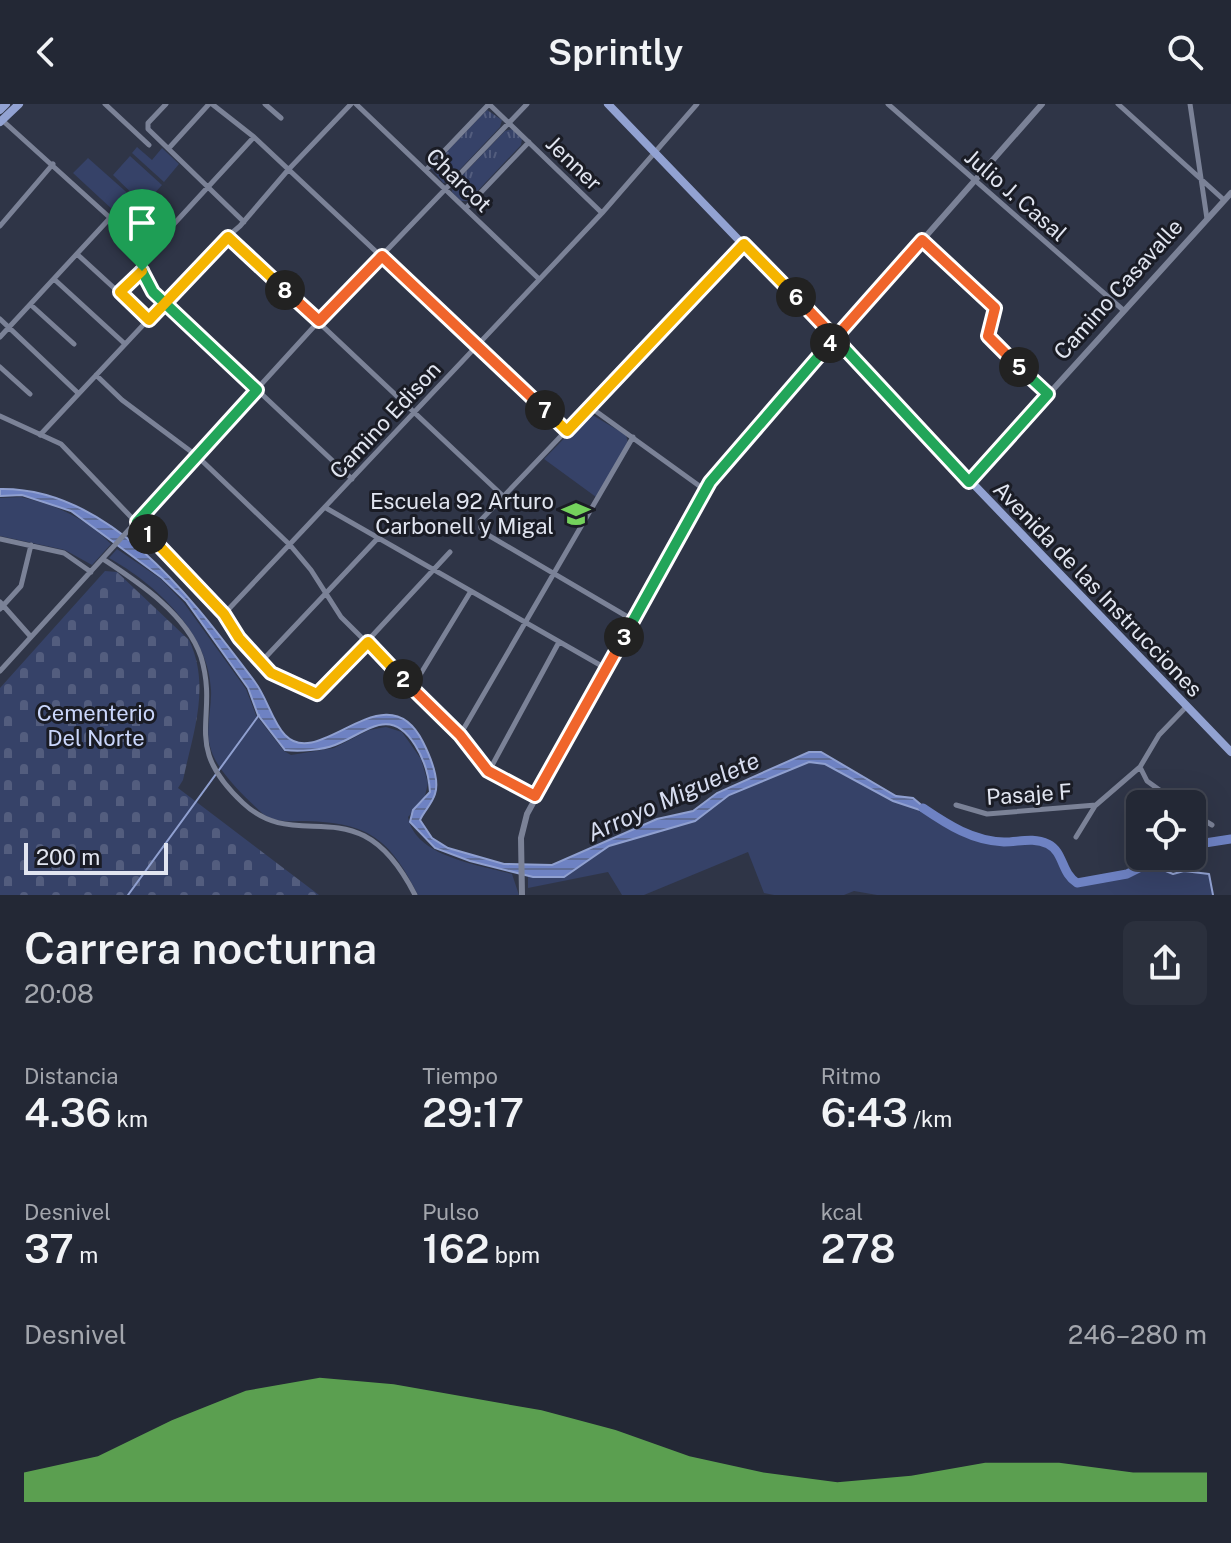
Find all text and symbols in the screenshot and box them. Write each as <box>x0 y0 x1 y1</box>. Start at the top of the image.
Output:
icon: back <box>24 30 68 74</box>
icon: search <box>1163 30 1207 74</box>
text: Sprintly <box>548 31 683 73</box>
street label: Jenner <box>541 130 607 196</box>
street label: Charcot <box>421 143 497 217</box>
street label: Julio J. Casal <box>960 144 1072 246</box>
pin <box>108 189 176 271</box>
icon: arrive <box>120 201 164 245</box>
street label: Camino Casavalle <box>1048 213 1188 365</box>
pin: 8 <box>265 270 305 310</box>
text: 8 <box>278 277 292 303</box>
pin: 6 <box>776 277 816 317</box>
text: 6 <box>789 284 803 310</box>
pin: 4 <box>810 323 850 363</box>
text: 4 <box>823 330 837 356</box>
pin: 5 <box>999 347 1039 387</box>
text: 5 <box>1012 354 1026 380</box>
street label: Camino Edison <box>324 356 446 484</box>
pin: 7 <box>525 390 565 430</box>
text: 7 <box>538 397 552 423</box>
street label: Avenida de las Instrucciones <box>988 476 1208 702</box>
place label: Escuela 92 Arturo Carbonell y Migal <box>370 488 554 539</box>
school or university icon: Escuela 92 Arturo Carbonell y Migal <box>561 499 591 529</box>
pin: 1 <box>128 514 168 554</box>
text: 1 <box>143 521 153 547</box>
pin: 3 <box>604 617 644 657</box>
text: 3 <box>617 624 631 650</box>
pin: 2 <box>383 659 423 699</box>
text: 2 <box>396 666 410 692</box>
park label: Cementerio Del Norte <box>37 700 155 751</box>
water label: Arroyo Miguelete <box>583 745 763 847</box>
street label: Pasaje F <box>985 778 1073 810</box>
map controls <box>1126 790 1206 870</box>
button: locate <box>1126 790 1206 870</box>
scale bar <box>24 839 168 875</box>
text: 200 m <box>36 844 100 870</box>
button: share <box>1123 921 1207 1005</box>
text: Carrera nocturna <box>24 922 377 974</box>
text: 20:08 <box>24 978 94 1009</box>
text: Distancia <box>24 1063 118 1089</box>
text: Tiempo <box>422 1063 498 1089</box>
text: Ritmo <box>821 1063 881 1089</box>
text: 4.36 <box>24 1089 111 1136</box>
text: 29:17 <box>422 1089 524 1136</box>
text: 6:43 <box>821 1089 908 1136</box>
text: km <box>111 1106 148 1132</box>
text: /km <box>908 1106 952 1132</box>
text: Desnivel <box>24 1199 111 1225</box>
text: Pulso <box>422 1199 479 1225</box>
text: kcal <box>821 1199 863 1225</box>
text: 37 <box>24 1225 74 1272</box>
text: 162 <box>422 1225 490 1272</box>
text: 278 <box>821 1225 896 1272</box>
text: m <box>74 1242 98 1268</box>
text: bpm <box>490 1242 540 1268</box>
text: Desnivel <box>24 1319 127 1350</box>
text: 246–280 m <box>1068 1319 1207 1350</box>

